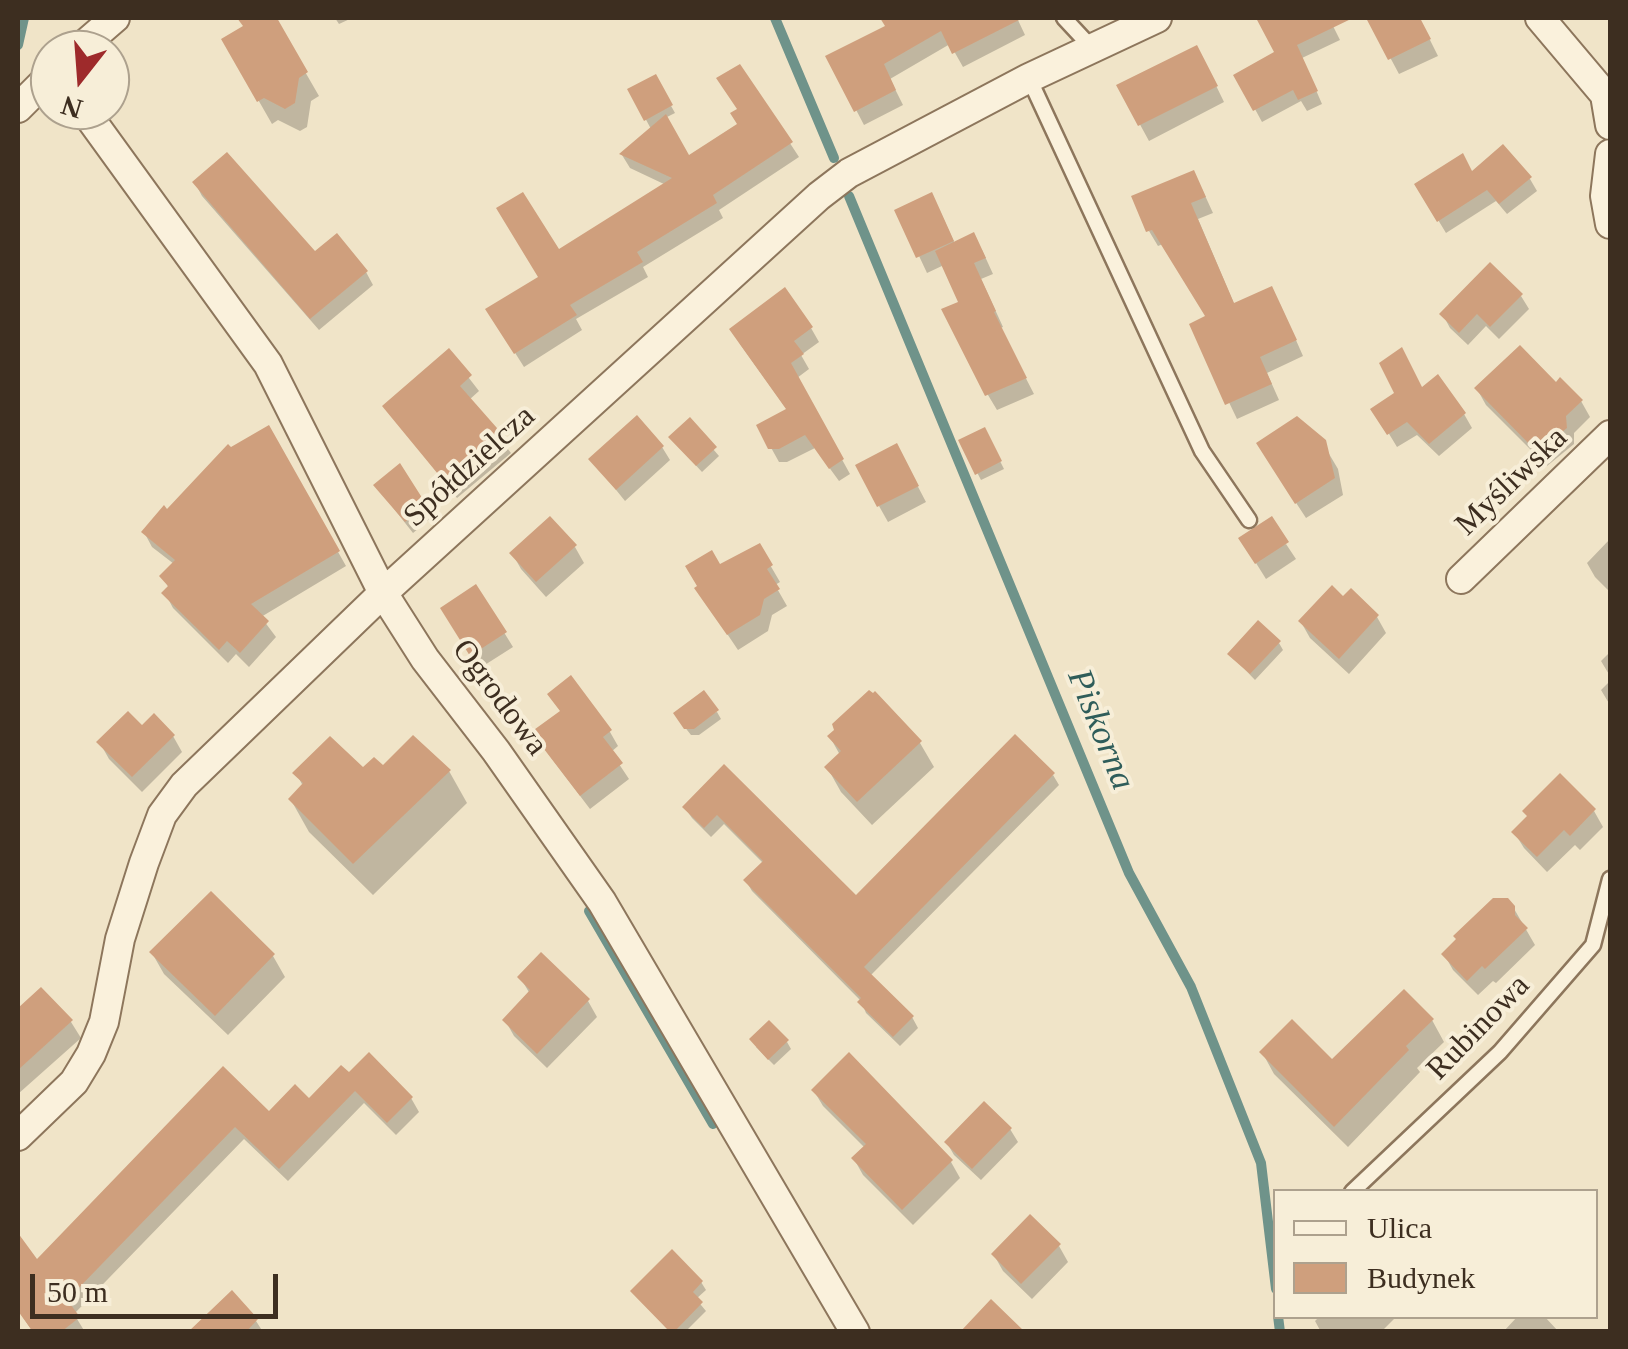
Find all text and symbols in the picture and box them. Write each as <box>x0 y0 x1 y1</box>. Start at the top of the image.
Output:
north arrow <box>30 30 130 130</box>
text: N <box>57 89 86 125</box>
street label: Spółdzielcza <box>396 398 544 536</box>
street label: Myśliwska <box>1448 419 1576 545</box>
street label: Ogrodowa <box>443 633 555 763</box>
water label: Piskorna <box>1057 664 1143 796</box>
street label: Rubinowa <box>1419 967 1539 1089</box>
legend <box>1273 1189 1598 1319</box>
text: Ulica <box>1367 1211 1432 1244</box>
scale bar <box>35 1254 282 1316</box>
text: Budynek <box>1367 1261 1475 1294</box>
text: 50 m <box>47 1275 108 1308</box>

